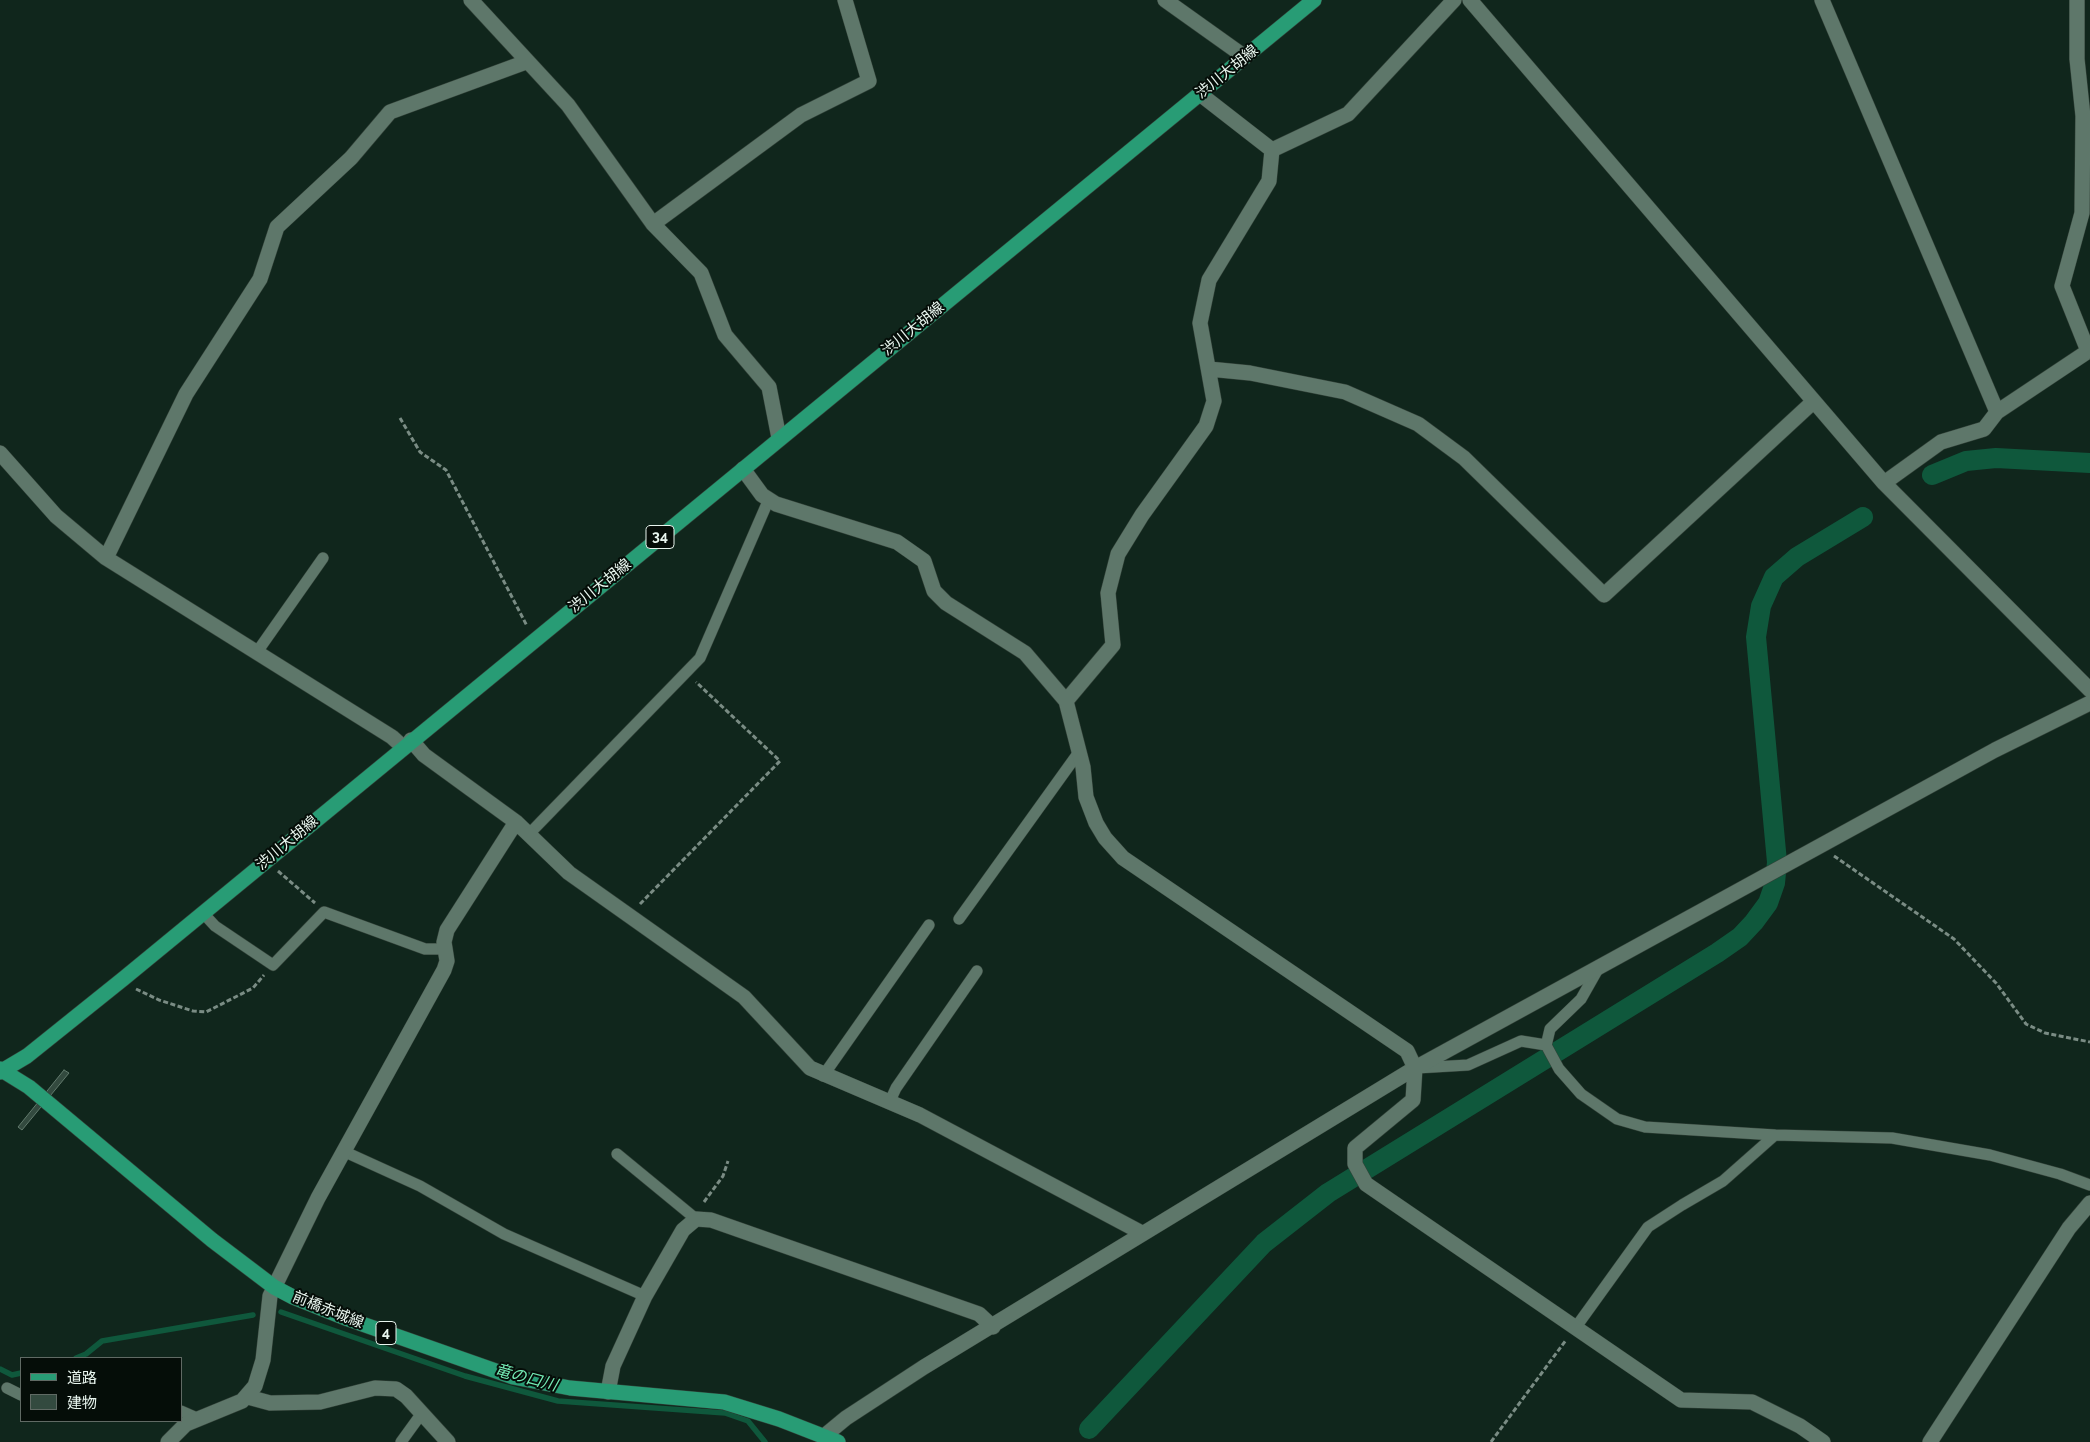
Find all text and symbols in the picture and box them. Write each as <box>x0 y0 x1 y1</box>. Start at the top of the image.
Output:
street label: 渋川大胡線 <box>1192 41 1262 103</box>
street label: 渋川大胡線 <box>878 298 948 360</box>
road number: 34 <box>646 526 674 548</box>
street label: 渋川大胡線 <box>565 555 635 617</box>
street label: 渋川大胡線 <box>252 812 322 874</box>
street label: 前橋赤城線 <box>290 1288 366 1332</box>
road number: 4 <box>376 1322 396 1345</box>
legend <box>20 1357 182 1422</box>
water label: 竜の口川 <box>493 1360 559 1396</box>
text: 道路 <box>67 1369 97 1387</box>
text: 建物 <box>67 1394 97 1412</box>

